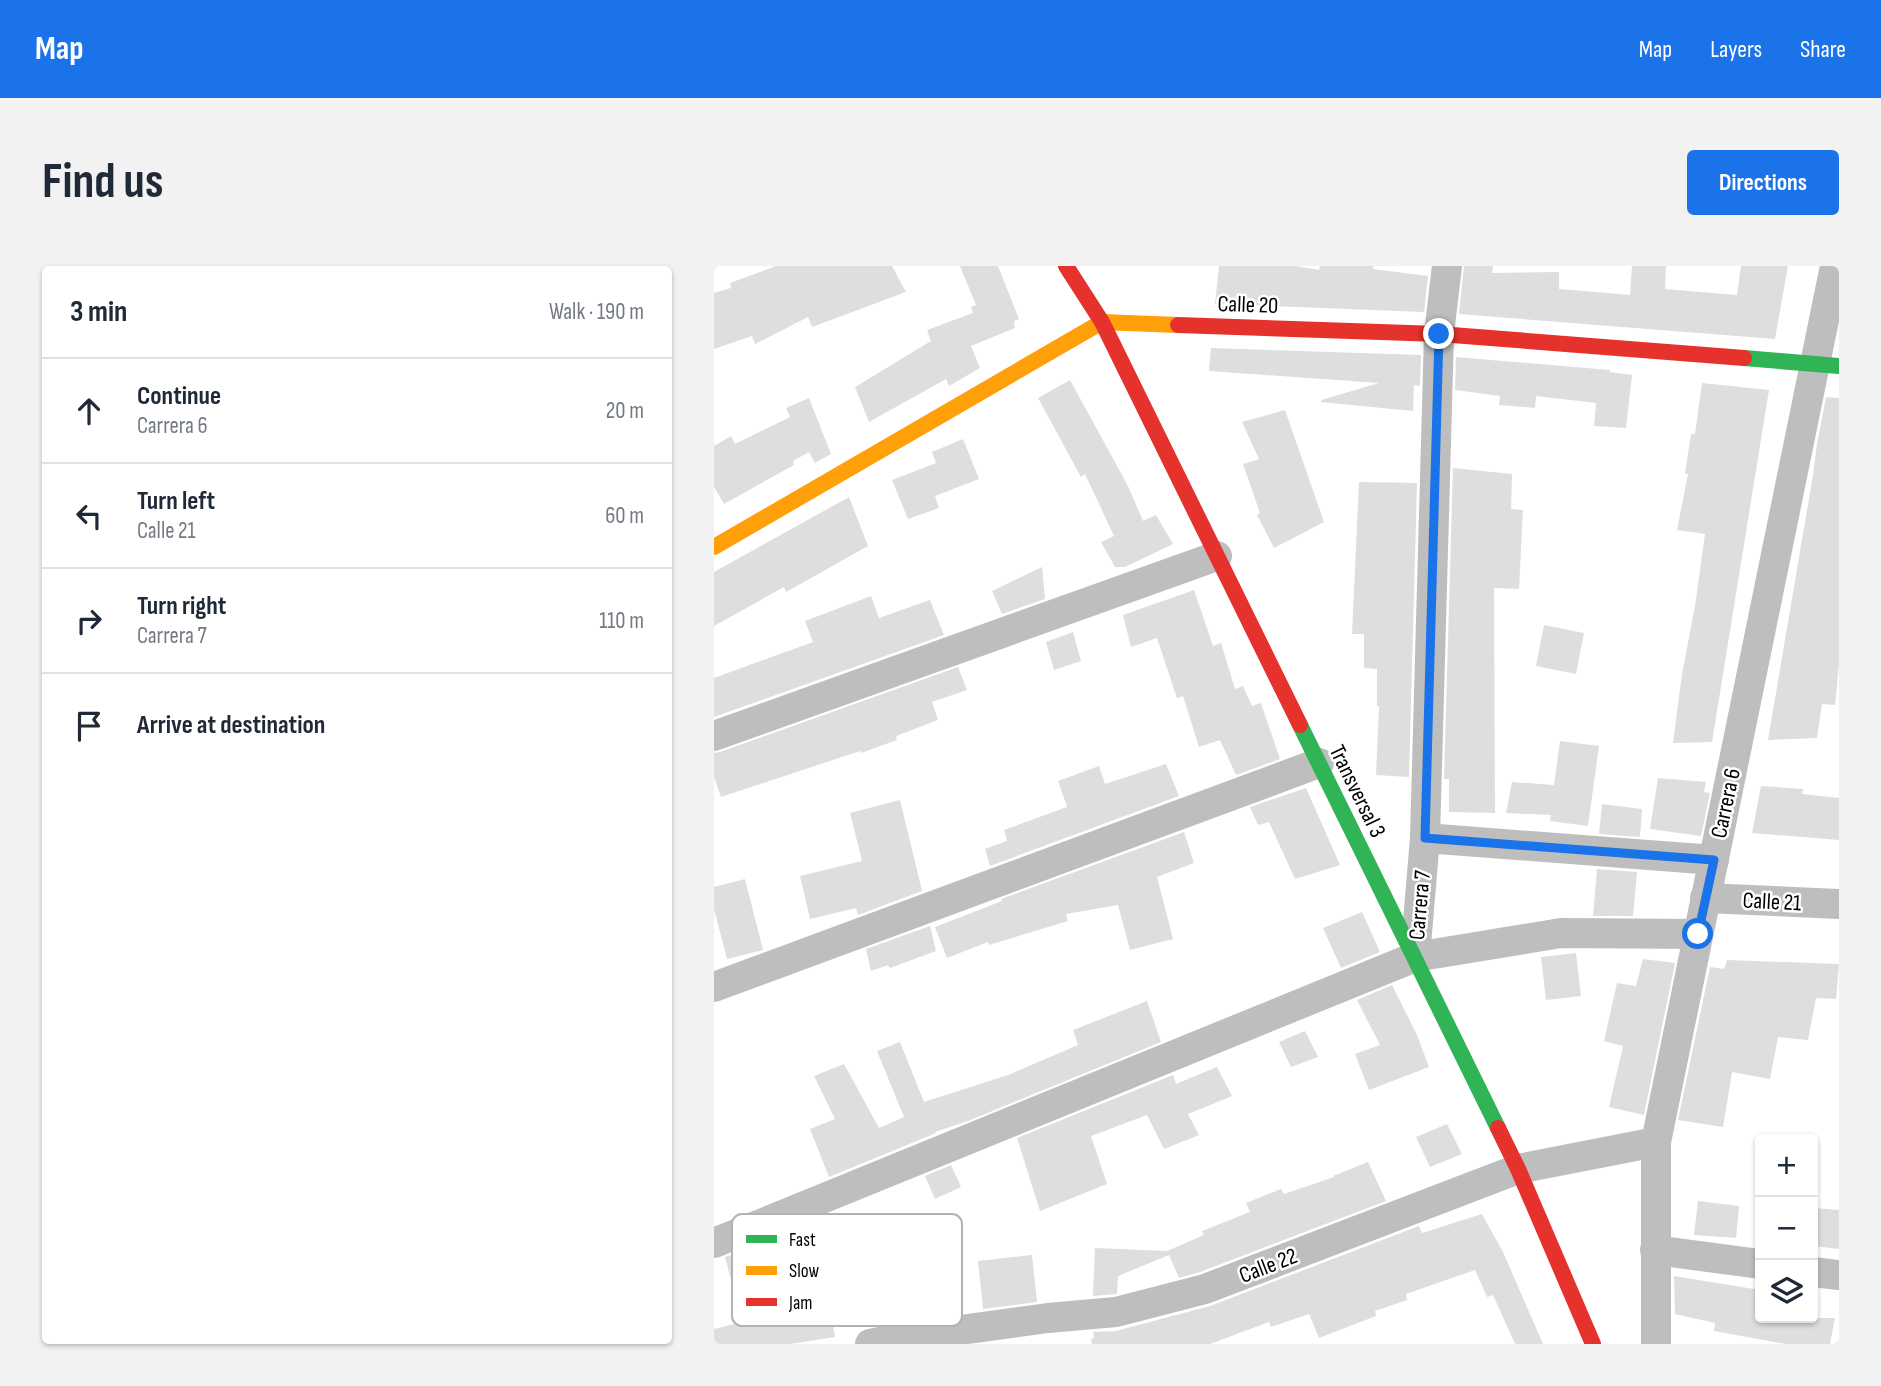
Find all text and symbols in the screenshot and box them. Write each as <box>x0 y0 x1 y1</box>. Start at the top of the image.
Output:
text: Map <box>35 29 84 69</box>
text: Map <box>1639 35 1672 64</box>
text: Layers <box>1710 35 1762 64</box>
text: Share <box>1800 35 1846 64</box>
button: Directions <box>1687 150 1839 215</box>
text: Find us <box>42 153 164 212</box>
street label: Calle 20 <box>1217 290 1279 320</box>
text: 3 min <box>70 294 127 330</box>
text: Walk · 190 m <box>549 298 644 326</box>
route end <box>1423 318 1454 349</box>
text: Continue <box>137 381 221 412</box>
icon: ahead <box>70 392 108 430</box>
text: 20 m <box>606 397 644 425</box>
text: Carrera 6 <box>137 412 208 440</box>
text: Turn left <box>137 486 215 517</box>
icon: left <box>70 497 108 535</box>
text: 60 m <box>605 502 644 530</box>
text: Calle 21 <box>137 517 196 545</box>
text: Turn right <box>137 591 226 622</box>
icon: right <box>70 602 108 640</box>
text: 110 m <box>599 607 644 635</box>
text: Carrera 7 <box>137 622 207 650</box>
icon: arrive <box>70 707 108 745</box>
text: Arrive at destination <box>137 710 325 741</box>
street label: Transversal 3 <box>1323 741 1392 842</box>
street label: Carrera 6 <box>1705 766 1747 841</box>
street label: Carrera 7 <box>1403 869 1437 941</box>
street label: Calle 21 <box>1742 886 1802 918</box>
route start <box>1682 918 1713 949</box>
map controls <box>1755 1134 1818 1323</box>
button: + <box>1755 1134 1818 1197</box>
button: − <box>1755 1197 1818 1260</box>
legend <box>732 1214 962 1326</box>
text: Fast <box>789 1229 816 1252</box>
street label: Calle 22 <box>1235 1242 1301 1290</box>
text: Slow <box>789 1260 819 1283</box>
button: layers <box>1755 1260 1818 1323</box>
text: Jam <box>788 1292 812 1315</box>

